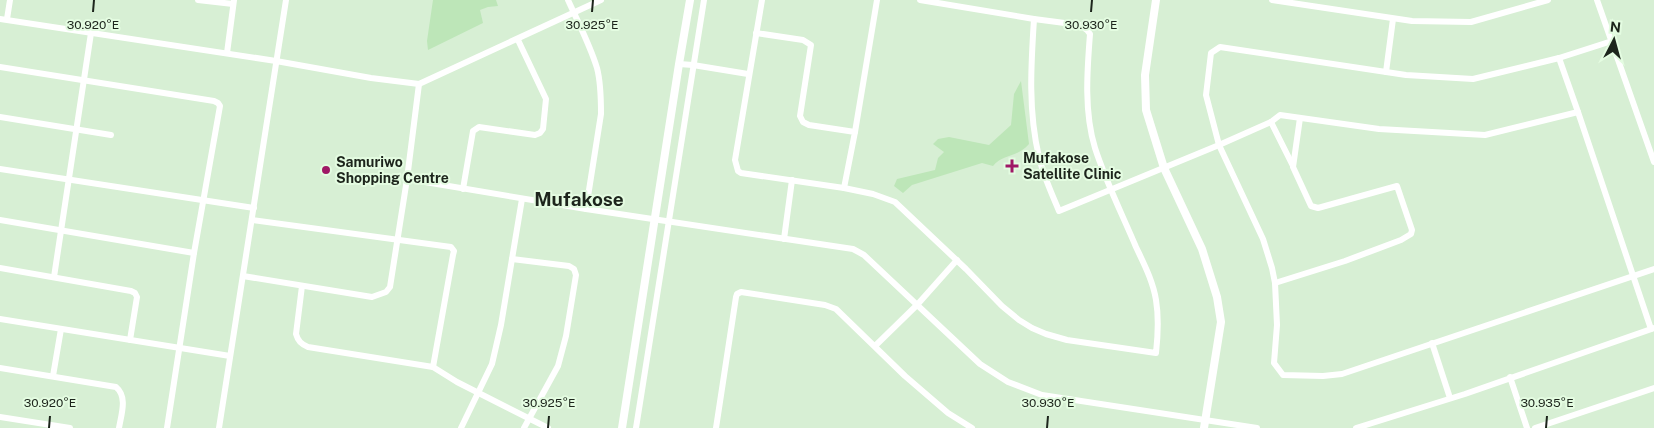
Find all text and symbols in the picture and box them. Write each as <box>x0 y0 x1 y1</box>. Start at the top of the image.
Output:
north arrow <box>1589 15 1639 65</box>
text: 30.920°E <box>67 18 119 32</box>
text: 30.925°E <box>566 18 618 32</box>
text: 30.930°E <box>1065 18 1117 32</box>
text: N <box>1609 19 1622 36</box>
place label: Mufakose Satellite Clinic <box>1023 150 1122 182</box>
place label: Samuriwo Shopping Centre <box>336 154 449 186</box>
marker: Mufakose Satellite Clinic <box>1005 159 1019 173</box>
marker: Samuriwo Shopping Centre <box>320 164 332 176</box>
district label: Mufakose <box>534 188 624 210</box>
text: 30.920°E <box>24 396 76 410</box>
text: 30.925°E <box>523 396 575 410</box>
text: 30.930°E <box>1022 396 1074 410</box>
text: 30.935°E <box>1520 396 1574 410</box>

